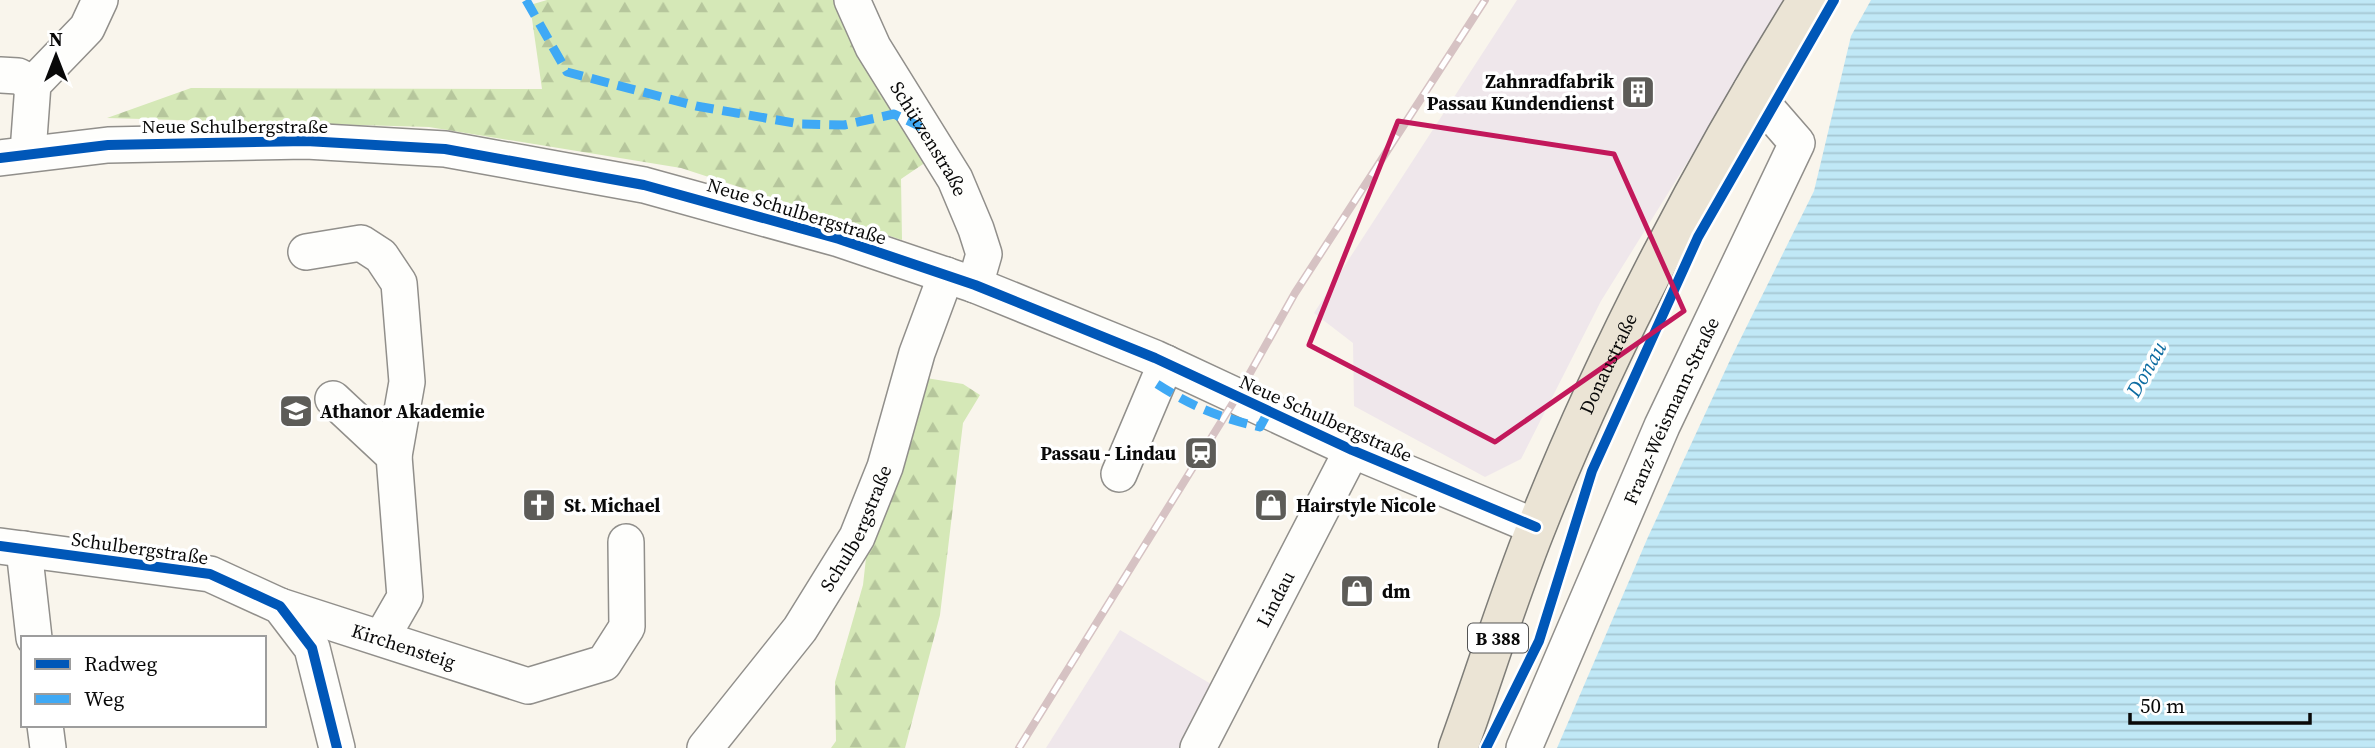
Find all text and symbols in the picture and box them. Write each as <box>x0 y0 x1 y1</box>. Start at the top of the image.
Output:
north arrow <box>21 21 91 91</box>
text: N <box>49 26 63 52</box>
place label: Zahnradfabrik Passau Kundendienst <box>1427 68 1615 116</box>
building icon: Zahnradfabrik Passau Kundendienst <box>1619 73 1657 111</box>
street label: Schützenstraße <box>884 76 974 200</box>
street label: Neue Schulbergstraße <box>142 113 328 139</box>
street label: Neue Schulbergstraße <box>704 171 890 251</box>
street label: Donaustraße <box>1573 309 1643 418</box>
street label: Franz-Weismann-Straße <box>1617 313 1725 508</box>
water label: Donau <box>2118 336 2173 403</box>
street label: Neue Schulbergstraße <box>1236 368 1416 468</box>
school or university icon: Athanor Akademie <box>277 392 315 430</box>
place label: Athanor Akademie <box>320 398 485 424</box>
station icon: Passau - Lindau <box>1182 434 1220 472</box>
place label: Passau - Lindau <box>1040 440 1176 466</box>
street label: Schulbergstraße <box>814 461 898 596</box>
church icon: St. Michael <box>520 486 558 524</box>
shop icon: Hairstyle Nicole <box>1252 486 1290 524</box>
place label: St. Michael <box>564 492 660 518</box>
place label: Hairstyle Nicole <box>1296 492 1436 518</box>
street label: Schulbergstraße <box>70 526 210 570</box>
street label: Lindau <box>1250 566 1300 631</box>
shop icon: dm <box>1338 572 1376 610</box>
place label: dm <box>1382 578 1411 604</box>
street label: Kirchensteig <box>349 617 459 675</box>
road number: B 388 <box>1468 624 1528 652</box>
legend <box>21 636 266 727</box>
text: Radweg <box>84 649 157 678</box>
scale bar <box>2130 682 2310 726</box>
text: Weg <box>84 684 124 713</box>
text: 50 m <box>2140 691 2185 720</box>

